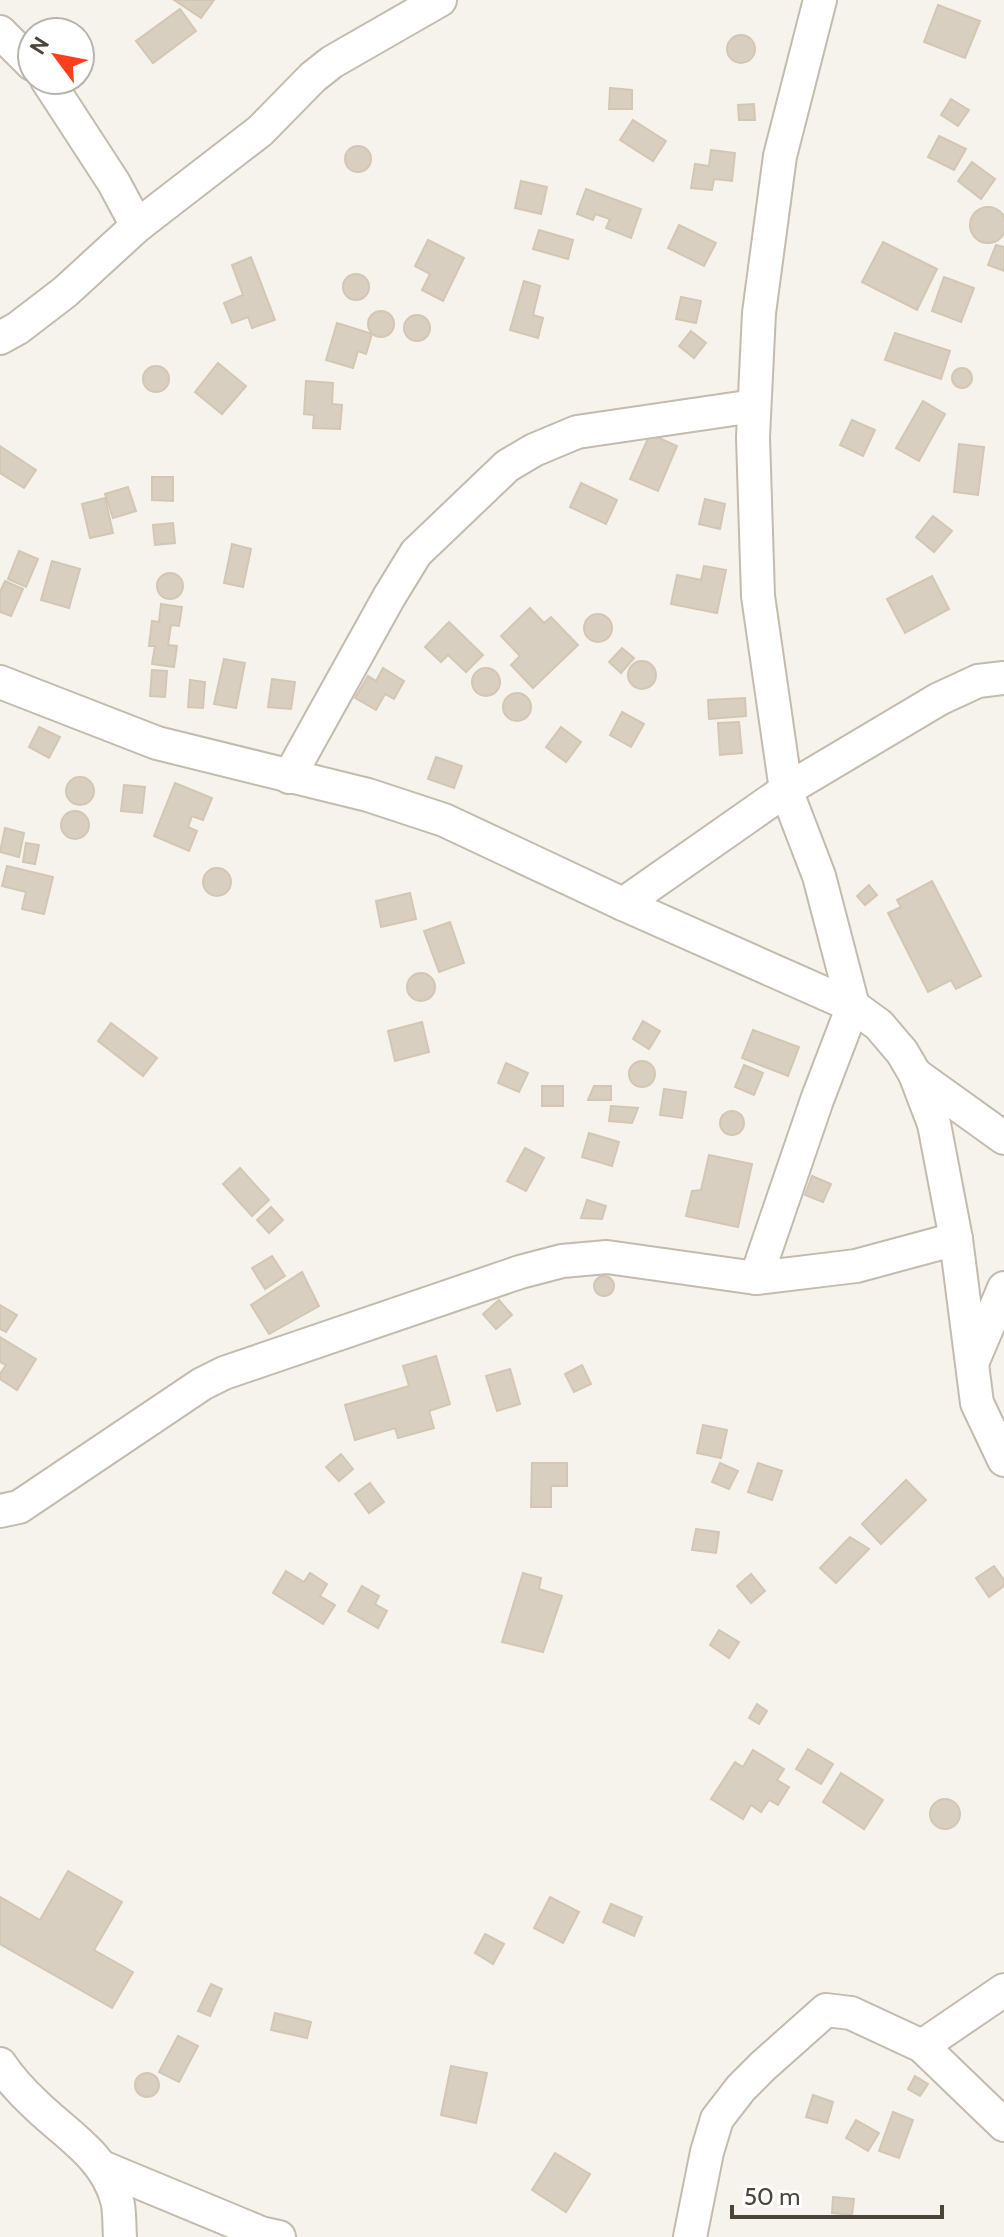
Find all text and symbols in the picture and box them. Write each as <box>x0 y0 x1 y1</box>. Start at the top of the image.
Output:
north arrow <box>16 16 96 96</box>
text: N <box>24 32 55 59</box>
scale bar <box>732 2169 942 2219</box>
text: 50 m <box>744 2182 800 2211</box>

